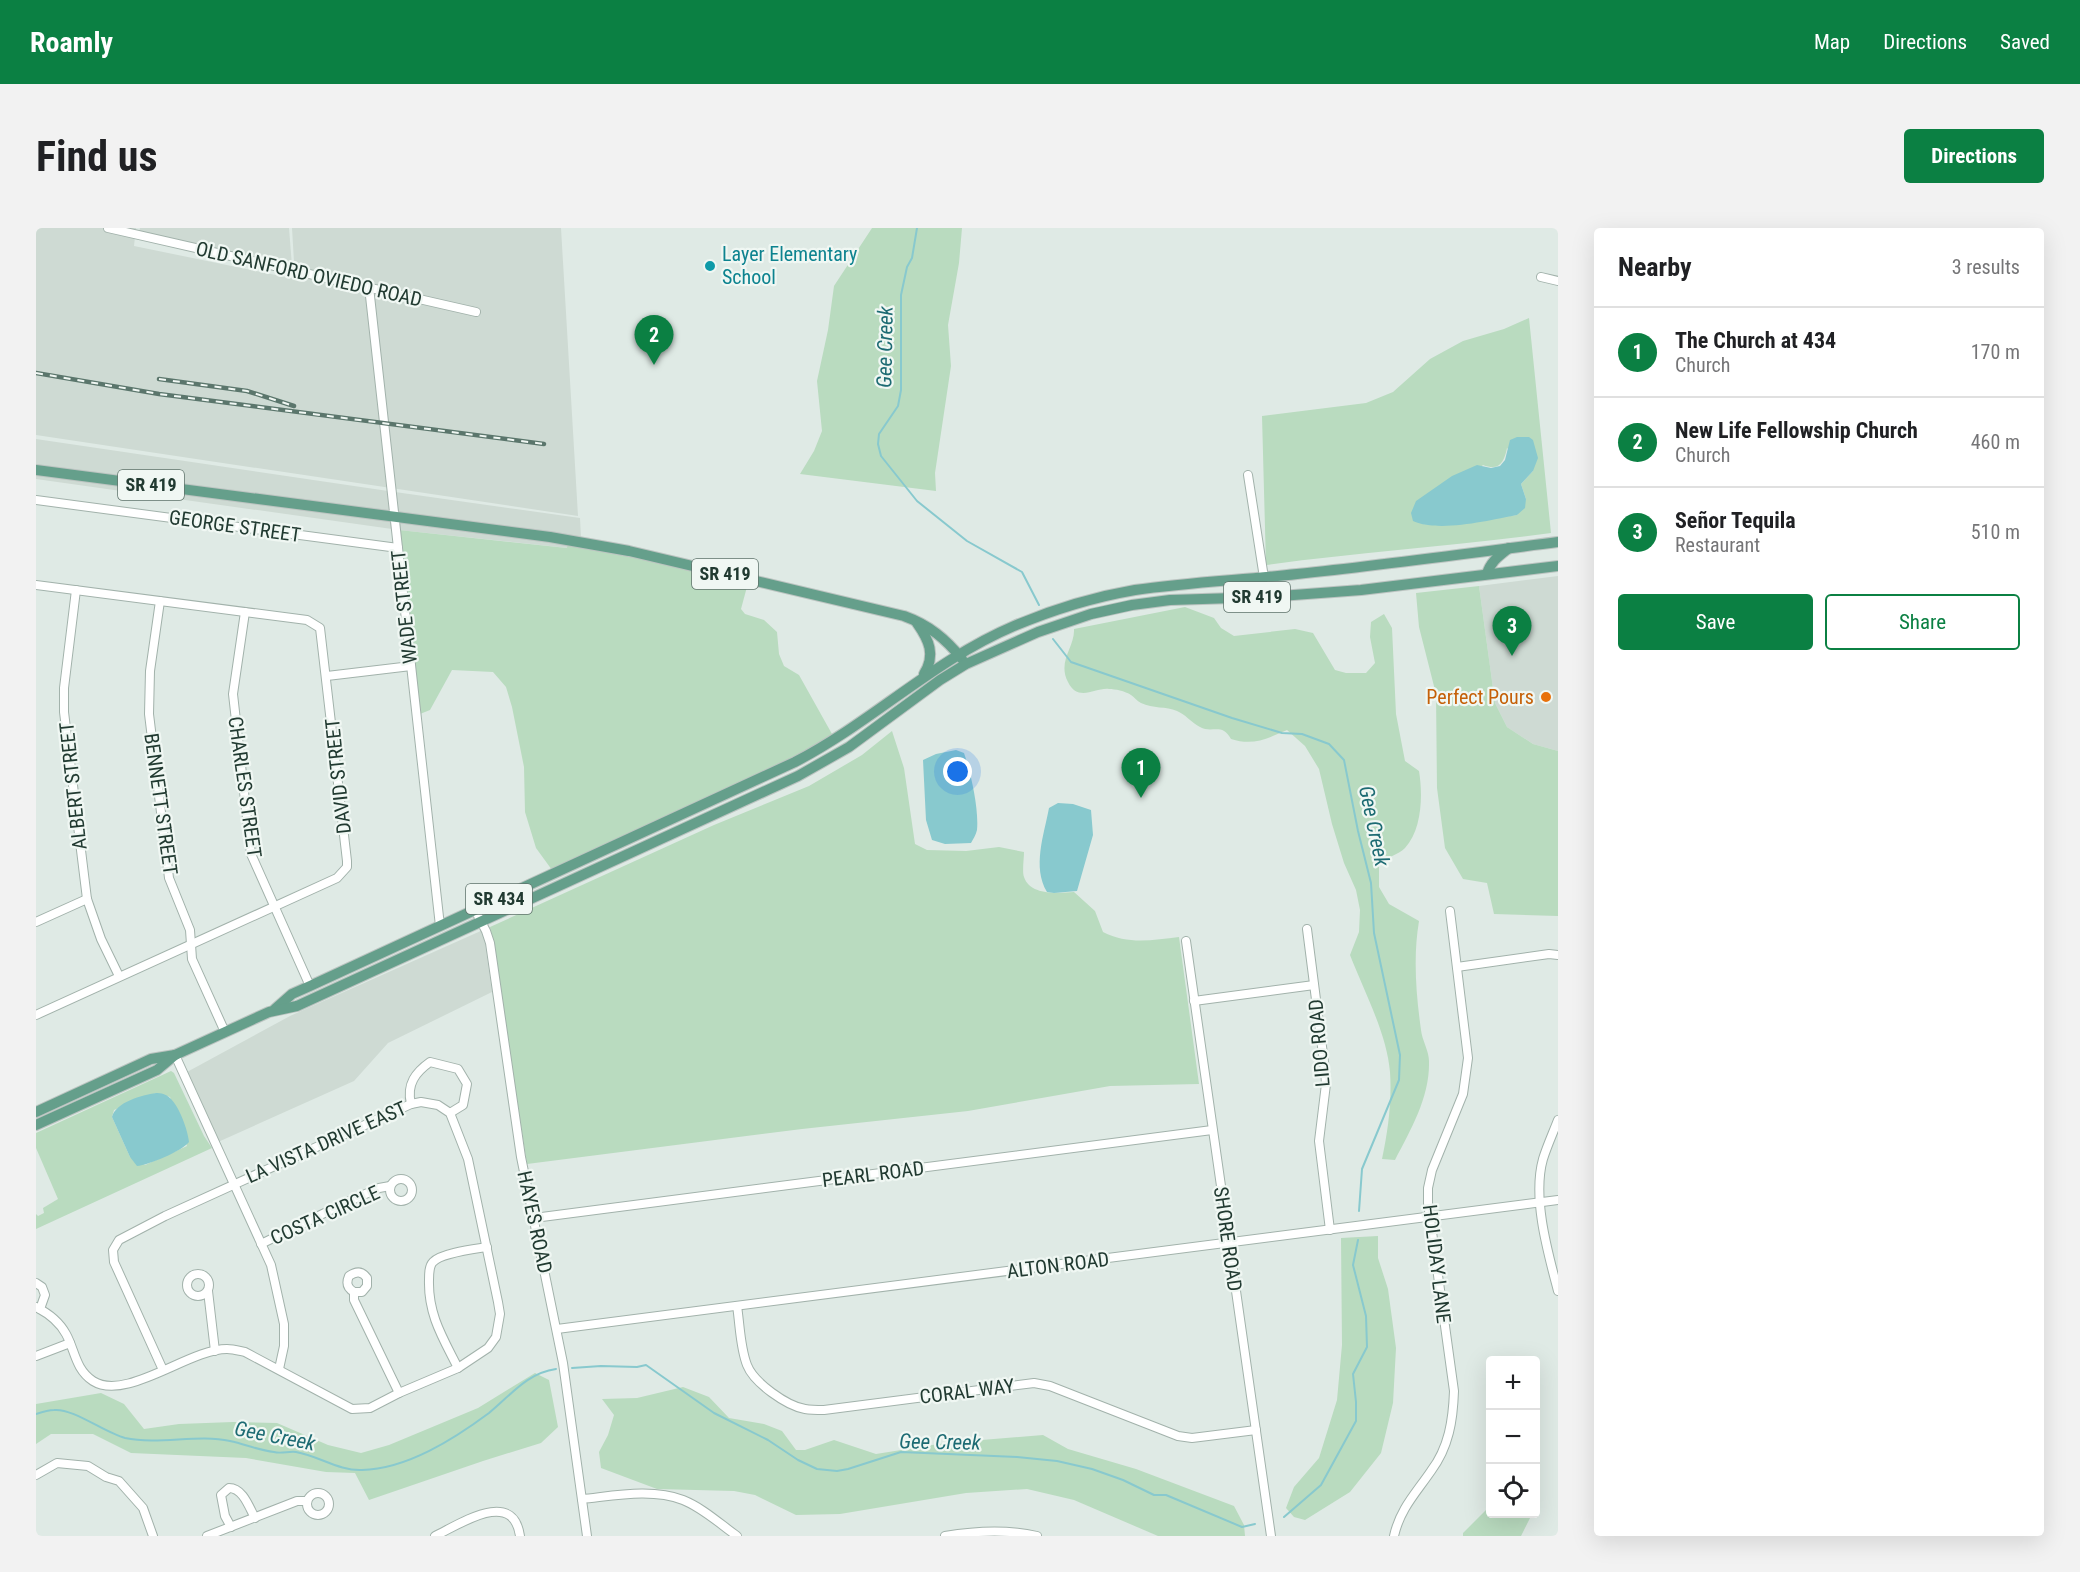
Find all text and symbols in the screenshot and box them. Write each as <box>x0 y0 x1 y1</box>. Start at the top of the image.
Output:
text: Roamly <box>30 26 113 59</box>
text: Map <box>1814 30 1850 54</box>
text: Directions <box>1883 30 1967 54</box>
text: Saved <box>2000 30 2050 54</box>
button: Directions <box>1904 129 2044 183</box>
text: Find us <box>36 132 157 181</box>
street label: OLD SANFORD OVIEDO ROAD <box>194 236 424 312</box>
place label: Layer Elementary School <box>722 242 857 289</box>
text: Nearby <box>1618 252 1692 282</box>
text: 3 results <box>1952 255 2020 279</box>
marker: Layer Elementary School <box>703 259 717 273</box>
water label: Gee Creek <box>872 305 898 388</box>
pin: 2 <box>634 316 674 365</box>
text: The Church at 434 <box>1675 328 1836 353</box>
text: 1 <box>1632 340 1643 364</box>
text: 170 m <box>1971 340 2020 364</box>
text: Church <box>1675 353 1730 377</box>
text: New Life Fellowship Church <box>1675 418 1918 443</box>
text: 2 <box>1632 430 1643 454</box>
text: 460 m <box>1971 430 2020 454</box>
text: Church <box>1675 443 1730 467</box>
road number: SR 419 <box>118 470 184 500</box>
street label: GEORGE STREET <box>168 505 302 547</box>
text: Señor Tequila <box>1675 508 1796 533</box>
text: 3 <box>1632 520 1643 544</box>
text: 510 m <box>1971 520 2020 544</box>
text: Restaurant <box>1675 533 1760 557</box>
street label: WADE STREET <box>386 549 422 665</box>
road number: SR 419 <box>692 559 758 589</box>
road number: SR 419 <box>1224 582 1290 612</box>
button: Save <box>1618 594 1813 650</box>
button: Share <box>1825 594 2020 650</box>
pin: 3 <box>1492 606 1532 656</box>
place label: Perfect Pours <box>1426 685 1534 709</box>
marker: Perfect Pours <box>1539 690 1553 704</box>
street label: CHARLES STREET <box>223 715 267 859</box>
street label: DAVID STREET <box>320 717 356 835</box>
street label: ALBERT STREET <box>54 721 92 851</box>
street label: BENNETT STREET <box>139 732 183 876</box>
pin: 1 <box>1122 748 1160 798</box>
your location <box>943 757 972 786</box>
water label: Gee Creek <box>1354 784 1394 869</box>
road number: SR 434 <box>466 884 532 914</box>
street label: LIDO ROAD <box>1303 998 1335 1088</box>
street label: LA VISTA DRIVE EAST <box>242 1096 410 1188</box>
street label: PEARL ROAD <box>821 1156 925 1192</box>
street label: HAYES ROAD <box>512 1169 558 1275</box>
street label: COSTA CIRCLE <box>267 1180 383 1250</box>
street label: SHORE ROAD <box>1209 1185 1247 1293</box>
street label: HOLIDAY LANE <box>1418 1203 1456 1325</box>
street label: ALTON ROAD <box>1005 1247 1111 1283</box>
map controls <box>1486 1356 1540 1518</box>
button: + <box>1486 1356 1540 1410</box>
street label: CORAL WAY <box>918 1373 1016 1409</box>
button: − <box>1486 1410 1540 1464</box>
water label: Gee Creek <box>233 1416 318 1456</box>
water label: Gee Creek <box>899 1429 982 1455</box>
button: locate <box>1486 1464 1540 1518</box>

